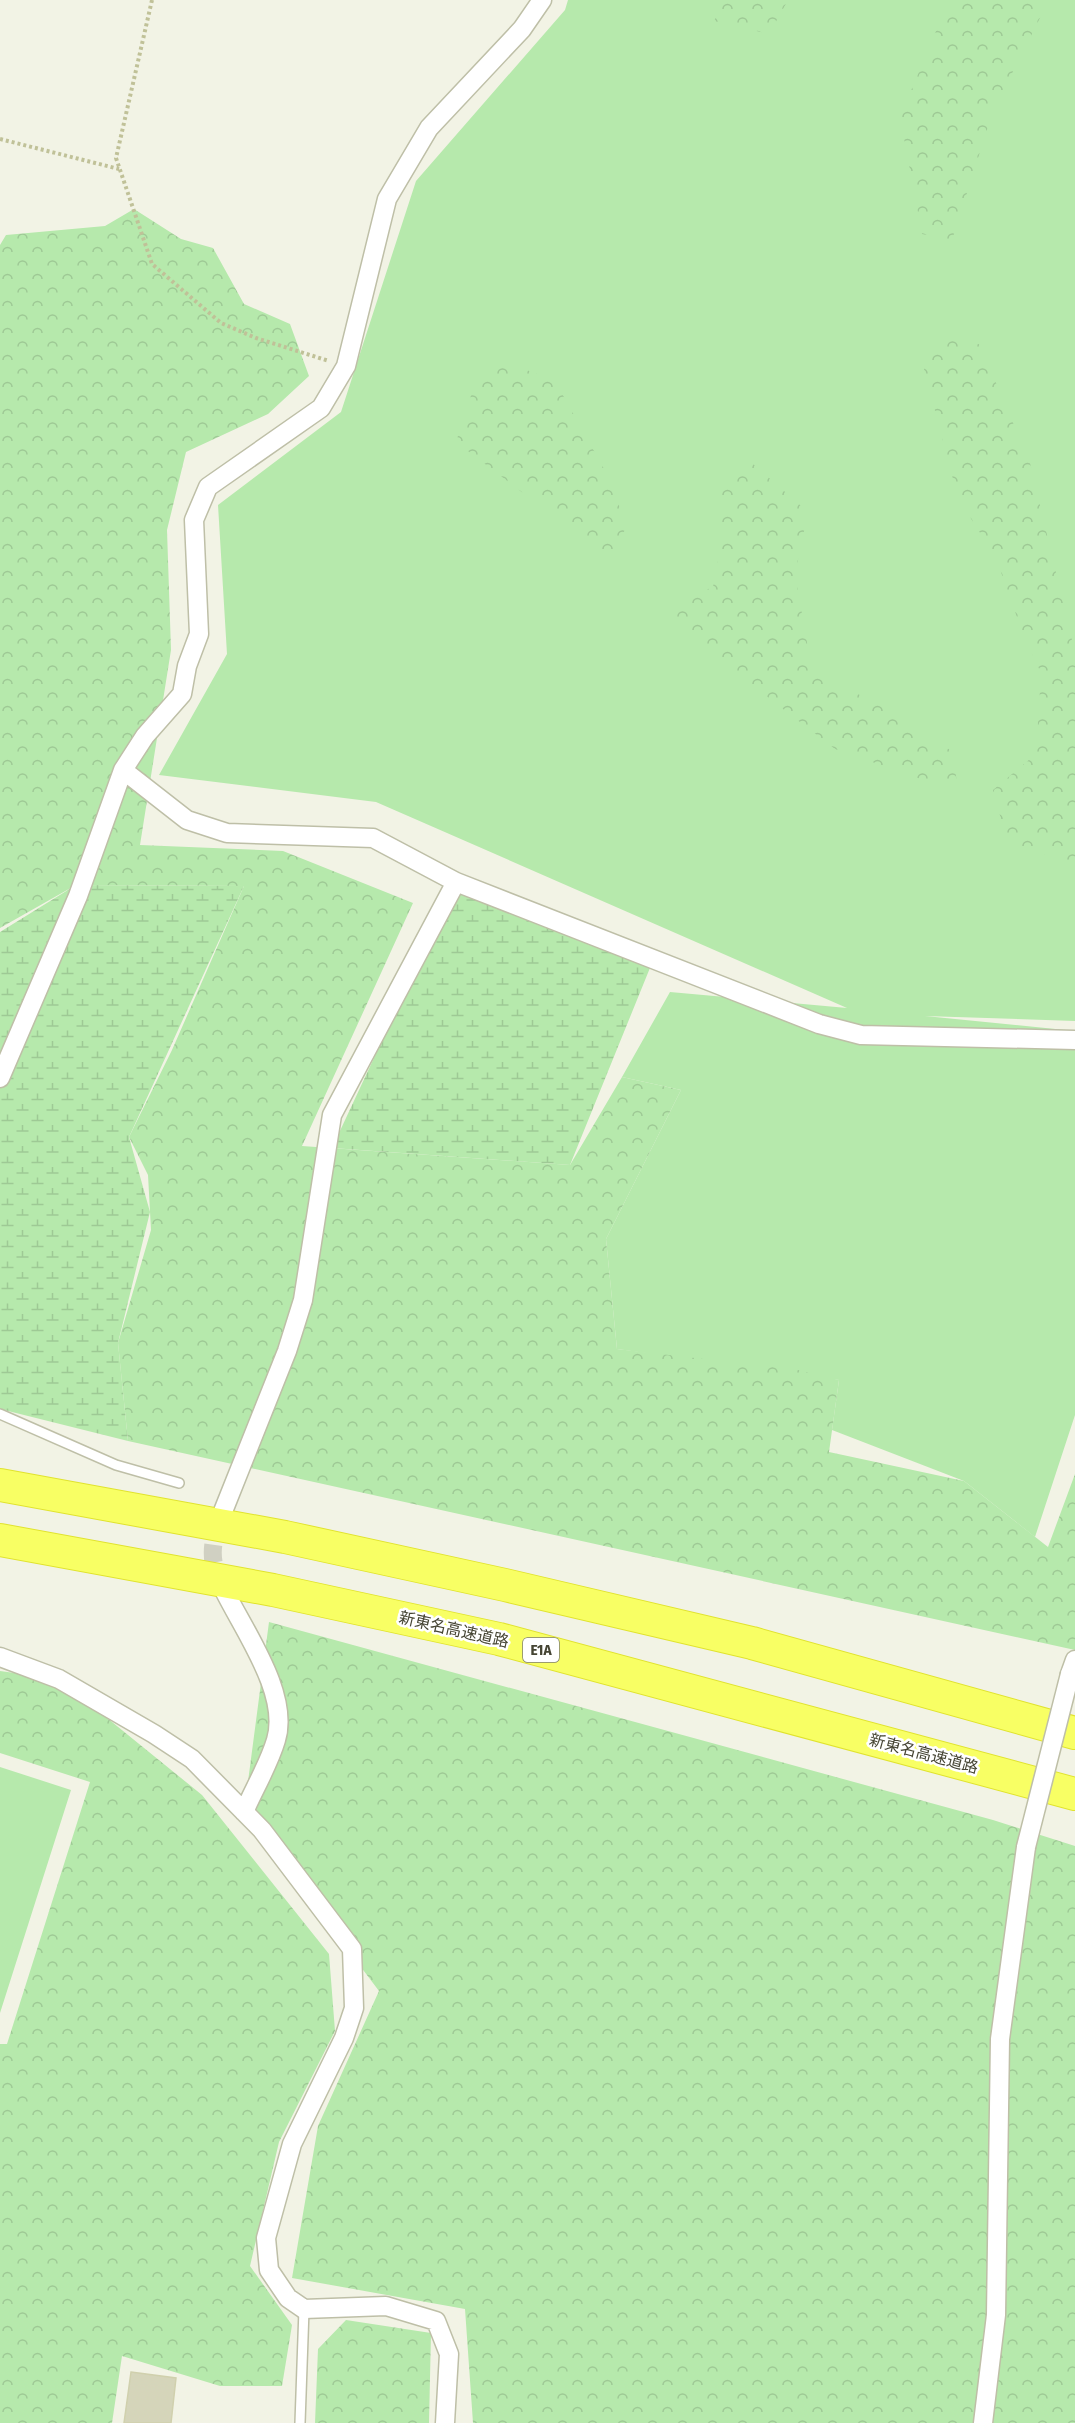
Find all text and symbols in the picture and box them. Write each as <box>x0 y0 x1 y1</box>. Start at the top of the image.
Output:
street label: 新東名高速道路 <box>397 1608 511 1651</box>
road number: E1A <box>523 1638 559 1662</box>
street label: 新東名高速道路 <box>867 1730 980 1777</box>

